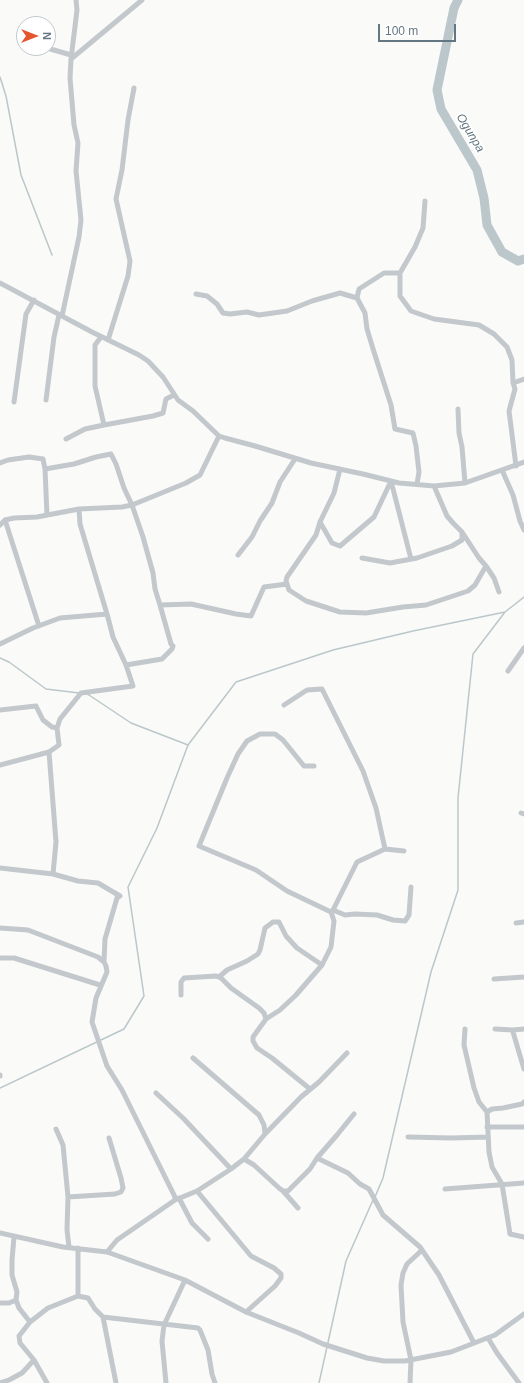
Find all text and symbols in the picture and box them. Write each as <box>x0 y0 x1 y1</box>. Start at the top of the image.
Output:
north arrow <box>16 16 56 56</box>
scale bar <box>380 16 458 42</box>
text: 100 m <box>385 24 418 38</box>
text: N <box>41 32 53 40</box>
water label: Ogunpa <box>453 111 487 155</box>

